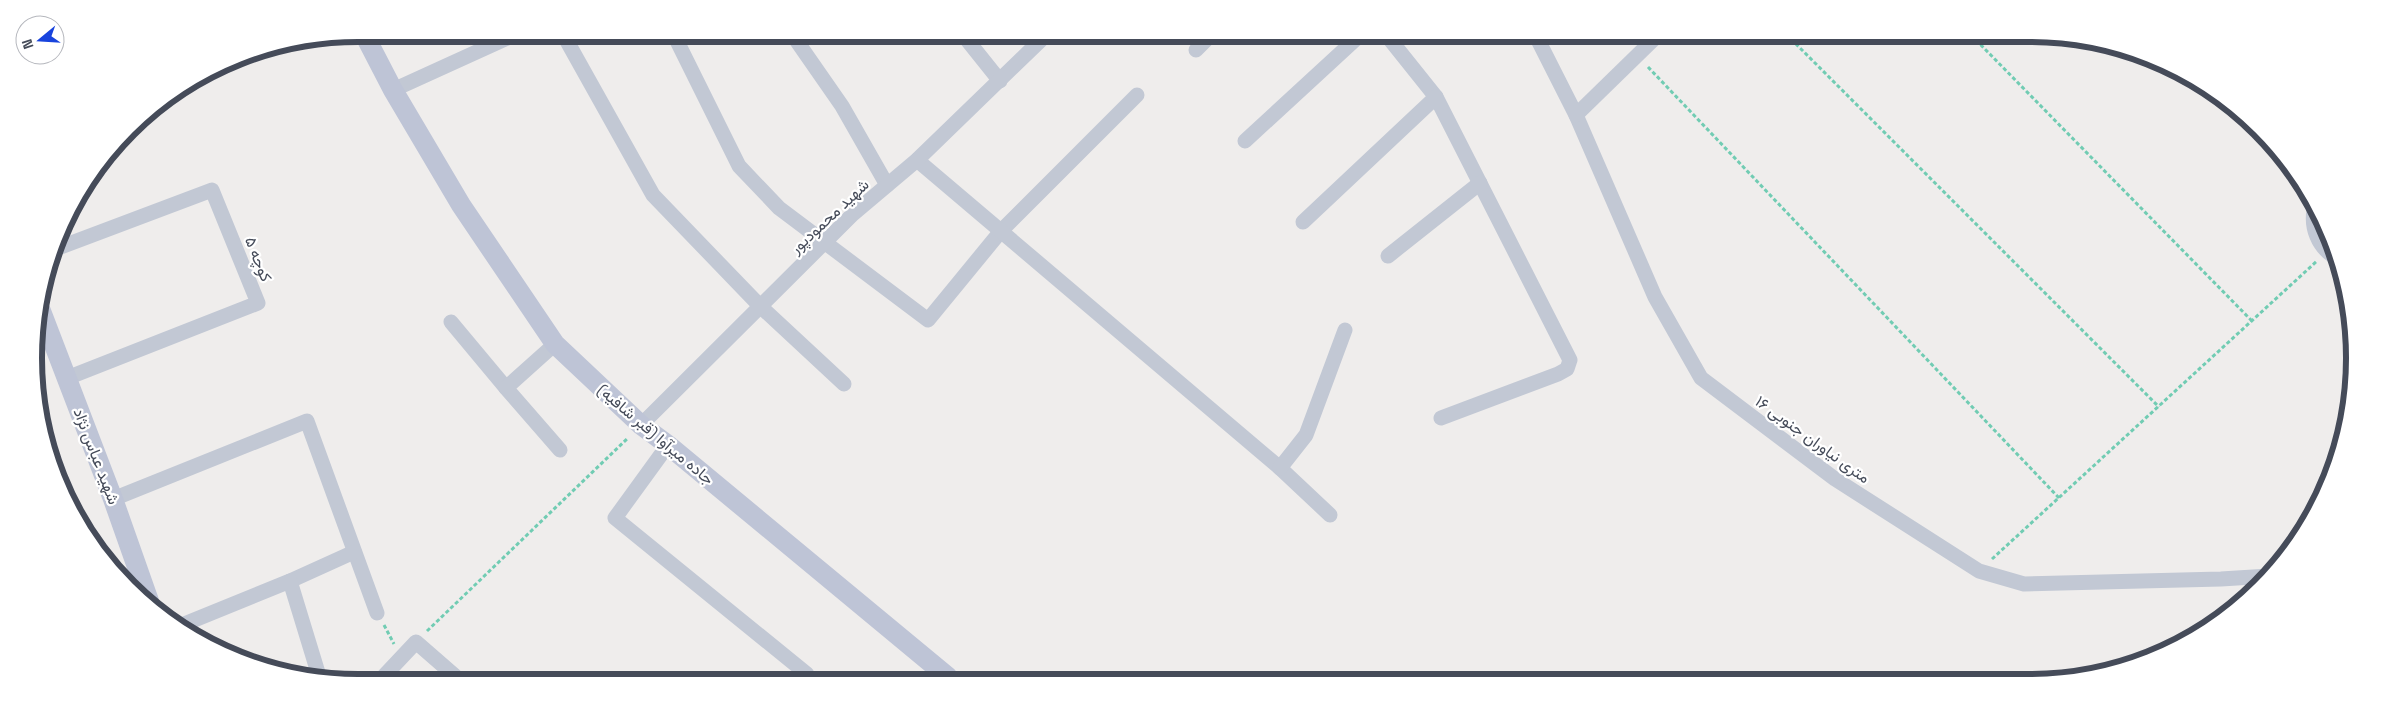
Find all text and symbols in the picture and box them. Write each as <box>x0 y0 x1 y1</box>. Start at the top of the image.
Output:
north arrow <box>15 15 65 65</box>
text: N <box>18 37 38 51</box>
street label: شهید محمودپور <box>785 174 874 260</box>
street label: کوچه ۵ <box>239 234 277 285</box>
street label: جاده میرآوا (قبر شافیه) <box>593 379 719 490</box>
street label: ۱۶ متری نیاوران جنوبی <box>1751 391 1874 488</box>
street label: شهید عباس نژاد <box>69 405 125 507</box>

